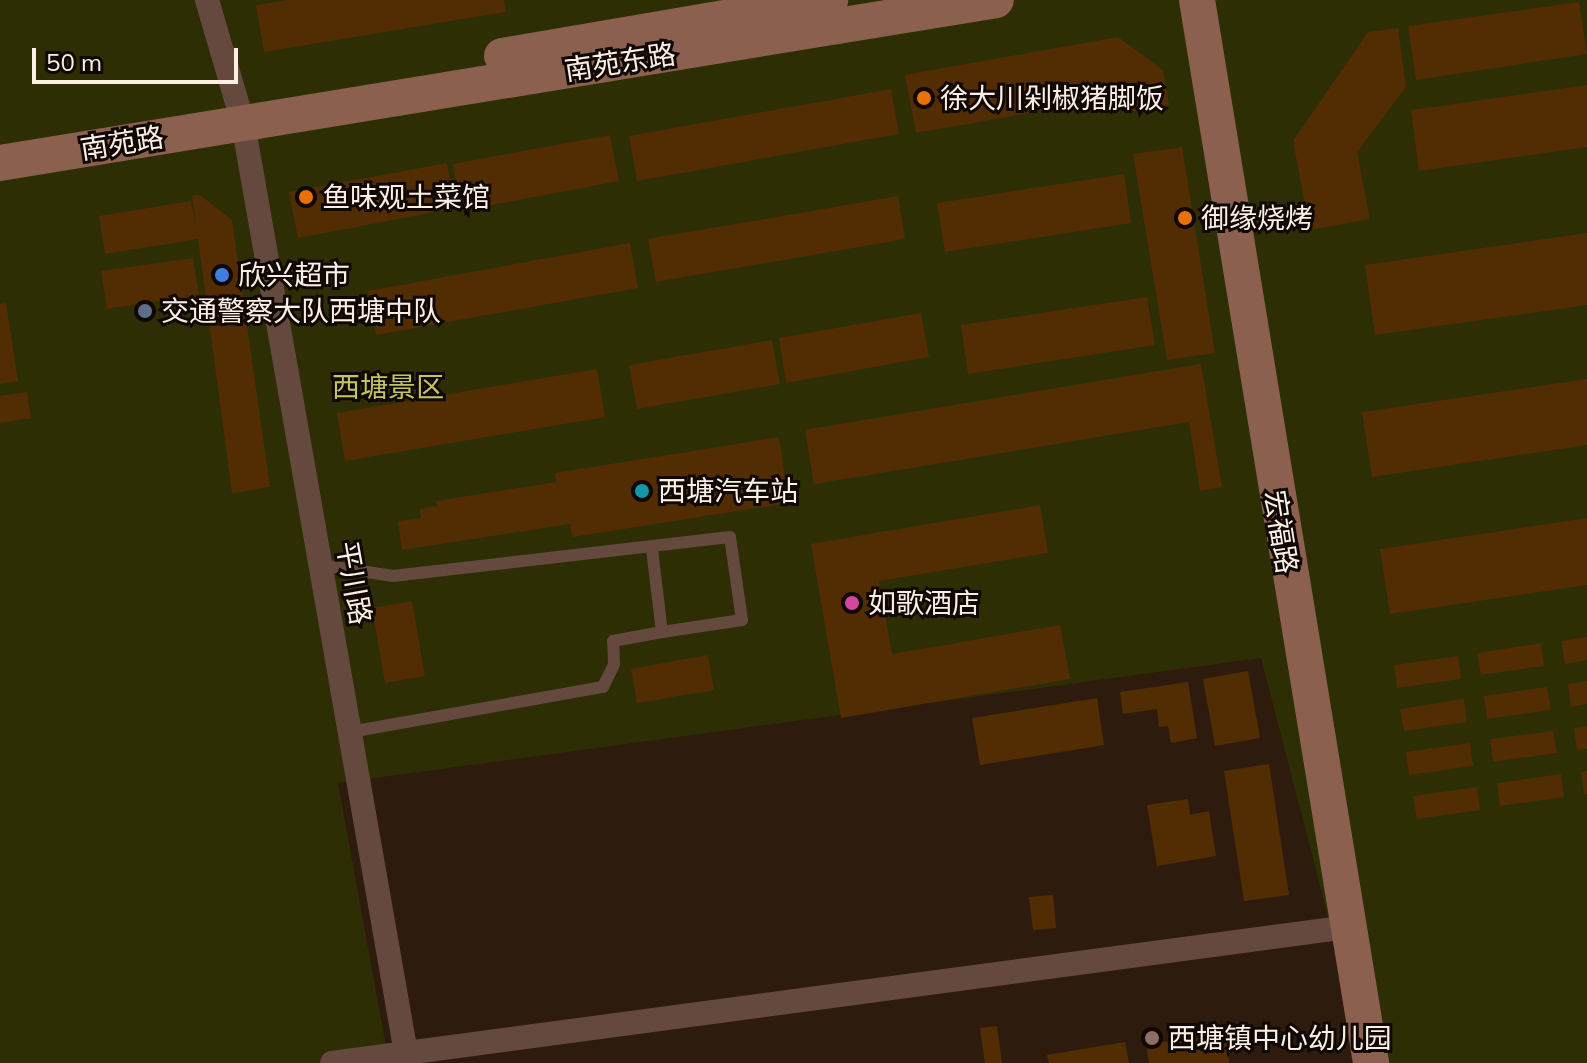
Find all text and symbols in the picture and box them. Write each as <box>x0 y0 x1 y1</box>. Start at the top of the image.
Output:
scale bar <box>36 32 242 82</box>
street label: 南苑东路 <box>562 37 678 87</box>
text: 50 m <box>46 47 102 77</box>
place label: 徐大川剁椒猪脚饭 <box>940 81 1164 115</box>
marker: 徐大川剁椒猪脚饭 <box>915 89 933 107</box>
street label: 南苑路 <box>78 120 166 166</box>
place label: 鱼味观土菜馆 <box>322 180 490 214</box>
marker: 鱼味观土菜馆 <box>297 188 315 206</box>
place label: 御缘烧烤 <box>1201 201 1313 235</box>
marker: 御缘烧烤 <box>1176 209 1194 227</box>
place label: 欣兴超市 <box>238 258 350 292</box>
marker: 欣兴超市 <box>213 266 231 284</box>
place label: 交通警察大队西塘中队 <box>161 294 441 328</box>
marker: 交通警察大队西塘中队 <box>136 302 154 320</box>
park label: 西塘景区 <box>332 370 444 404</box>
place label: 西塘汽车站 <box>658 474 798 508</box>
marker: 西塘汽车站 <box>633 482 651 500</box>
street label: 宏福路 <box>1258 488 1304 576</box>
street label: 平川路 <box>330 539 378 627</box>
place label: 如歌酒店 <box>868 586 980 620</box>
marker: 如歌酒店 <box>843 594 861 612</box>
place label: 西塘镇中心幼儿园 <box>1168 1021 1392 1055</box>
marker: 西塘镇中心幼儿园 <box>1143 1029 1161 1047</box>

